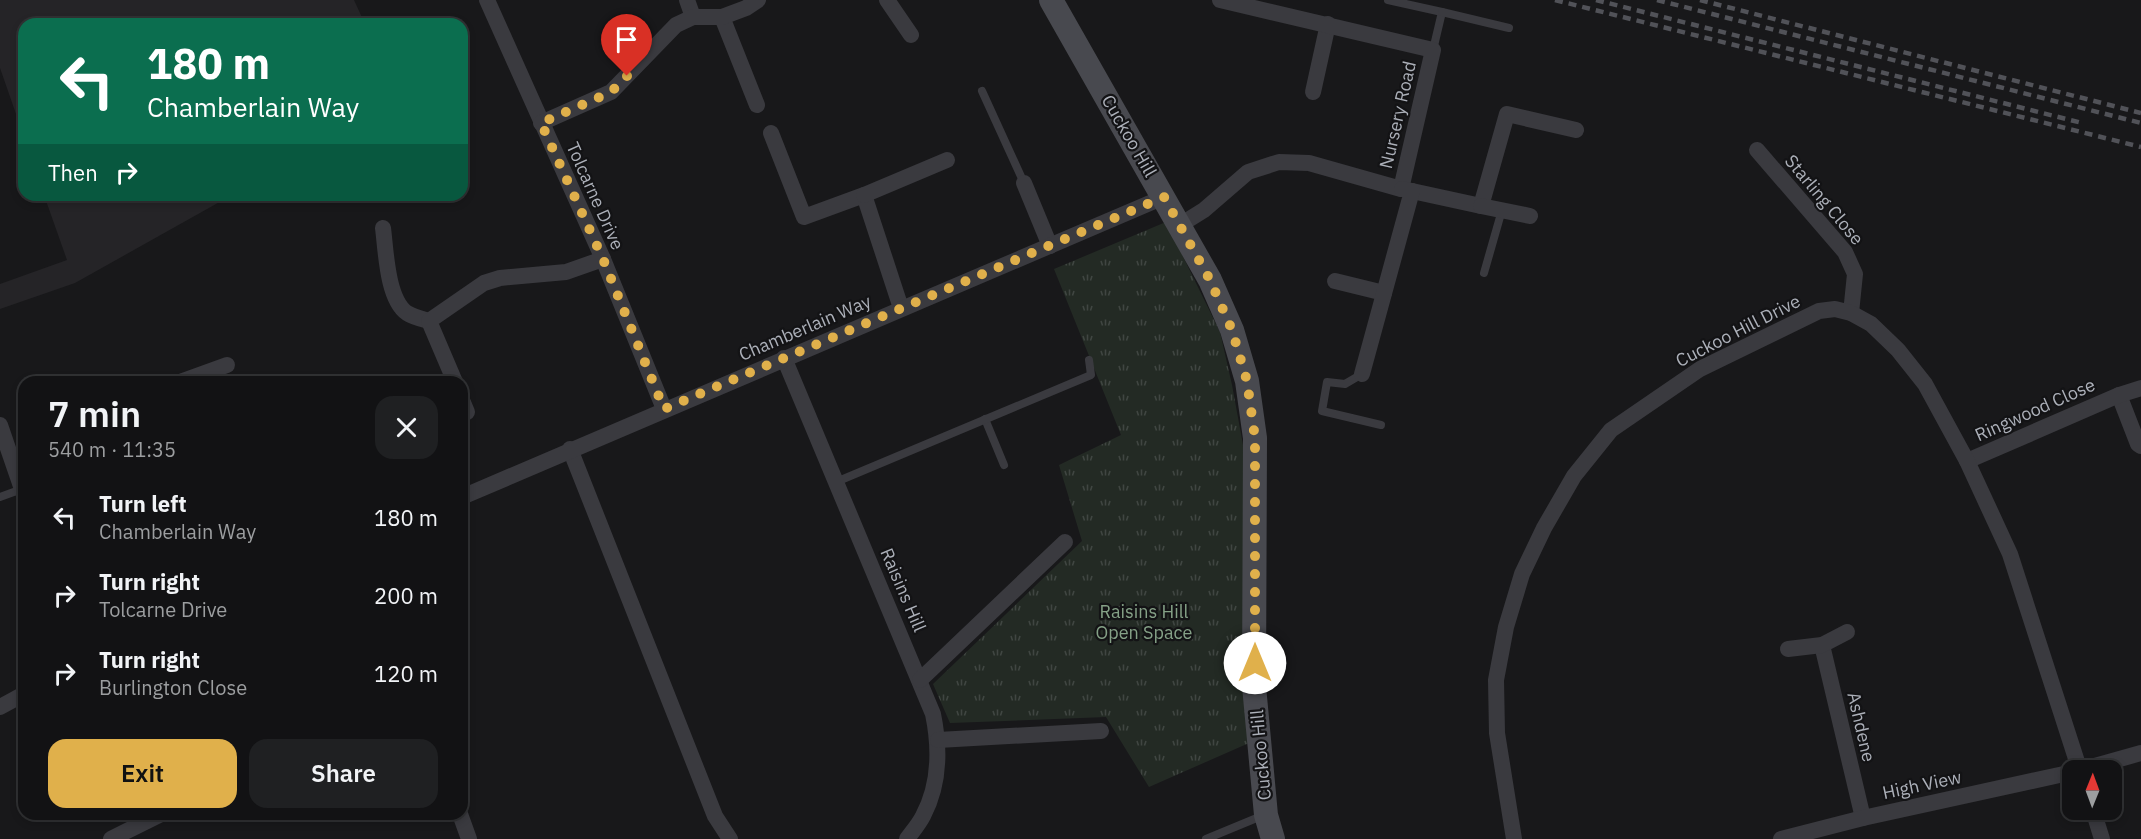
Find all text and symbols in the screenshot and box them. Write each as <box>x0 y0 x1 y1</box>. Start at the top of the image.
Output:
pin <box>601 14 652 76</box>
icon: arrive <box>610 23 643 56</box>
text: 180 m <box>147 36 270 91</box>
icon: left <box>48 42 126 120</box>
street label: Nursery Road <box>1374 59 1421 171</box>
text: Chamberlain Way <box>147 89 359 124</box>
street label: Cuckoo Hill <box>1097 91 1162 181</box>
street label: Tolcarne Drive <box>561 138 629 253</box>
street label: Starling Close <box>1780 150 1869 250</box>
icon: right <box>110 156 143 189</box>
text: Then <box>48 158 98 187</box>
street label: Chamberlain Way <box>735 289 874 366</box>
street label: Cuckoo Hill Drive <box>1672 289 1804 372</box>
street label: Ringwood Close <box>1971 373 2099 446</box>
text: 7 min <box>48 390 141 437</box>
button: close <box>375 396 438 459</box>
text: 540 m · 11:35 <box>48 436 176 463</box>
text: Turn left <box>99 489 187 518</box>
icon: left <box>48 501 81 534</box>
text: 180 m <box>374 503 438 532</box>
text: Chamberlain Way <box>99 518 256 545</box>
street label: Raisins Hill <box>876 544 931 635</box>
text: Turn right <box>99 567 200 596</box>
icon: right <box>48 579 81 612</box>
text: 200 m <box>374 581 438 610</box>
text: Tolcarne Drive <box>99 596 227 623</box>
park label: Raisins Hill Open Space <box>1096 600 1193 644</box>
position arrow <box>1223 631 1287 695</box>
text: Turn right <box>99 645 200 674</box>
icon: right <box>48 657 81 690</box>
text: 120 m <box>374 659 438 688</box>
text: Burlington Close <box>99 674 247 701</box>
street label: Ashdene <box>1842 690 1881 764</box>
street label: Cuckoo Hill <box>1245 709 1276 801</box>
button: Exit <box>48 739 237 808</box>
button: Share <box>249 739 438 808</box>
north arrow <box>2062 760 2122 820</box>
map controls <box>2062 760 2122 820</box>
street label: High View <box>1880 765 1964 804</box>

